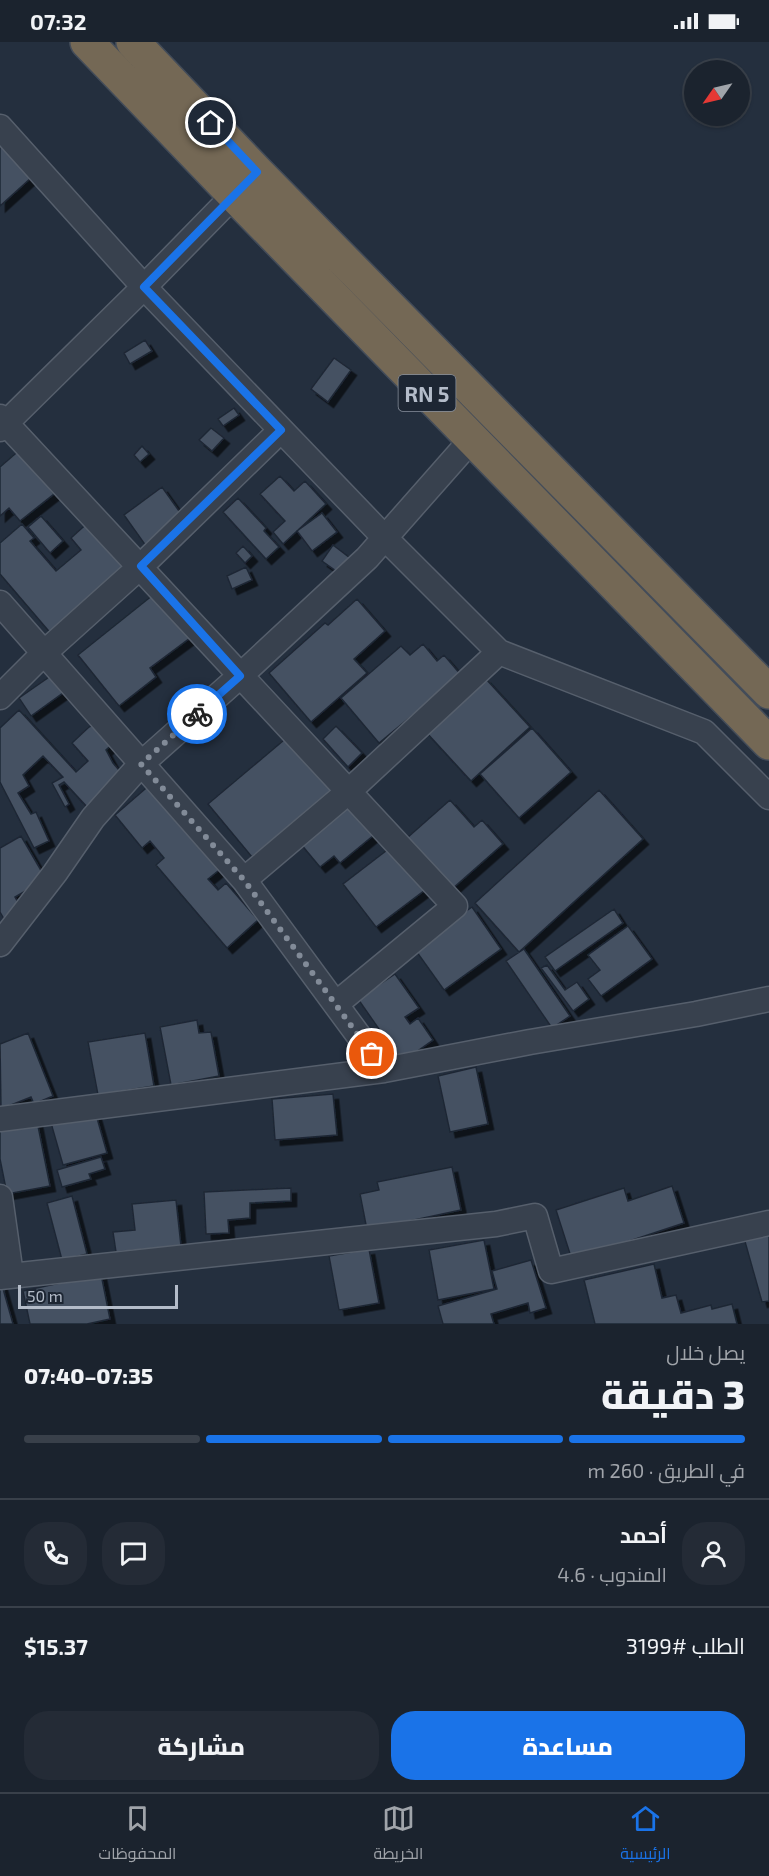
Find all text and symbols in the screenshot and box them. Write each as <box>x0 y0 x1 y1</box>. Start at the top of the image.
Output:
text: 07:32 <box>30 8 86 34</box>
north arrow <box>684 60 750 126</box>
map controls <box>684 60 750 126</box>
pin <box>185 97 236 148</box>
icon: home <box>194 106 227 139</box>
road number: RN 5 <box>398 375 456 411</box>
courier <box>167 684 227 744</box>
icon: bike <box>181 698 214 731</box>
pin <box>346 1028 397 1079</box>
icon: bag <box>355 1037 388 1070</box>
scale bar <box>18 1282 178 1310</box>
text: 50 m <box>27 1286 63 1305</box>
text: يصل خلال <box>666 1340 745 1364</box>
text: 07:35–07:40 <box>24 1362 153 1388</box>
text: 3 دقيقة <box>601 1370 745 1417</box>
text: في الطريق · 260 m <box>588 1458 745 1482</box>
text: أحمد <box>620 1521 667 1547</box>
button: phone <box>24 1522 87 1585</box>
button: chat <box>102 1522 165 1585</box>
button: person <box>682 1522 745 1585</box>
text: المندوب · 4.6 <box>557 1562 667 1586</box>
text: الطلب #3199 <box>626 1632 745 1658</box>
text: $15.37 <box>24 1633 88 1659</box>
button: مشاركة <box>24 1711 379 1780</box>
button: مساعدة <box>391 1711 745 1780</box>
tab: المحفوظات <box>99 1802 176 1868</box>
tab: الخريطة <box>373 1802 423 1868</box>
tab: الرئيسية <box>620 1802 671 1868</box>

